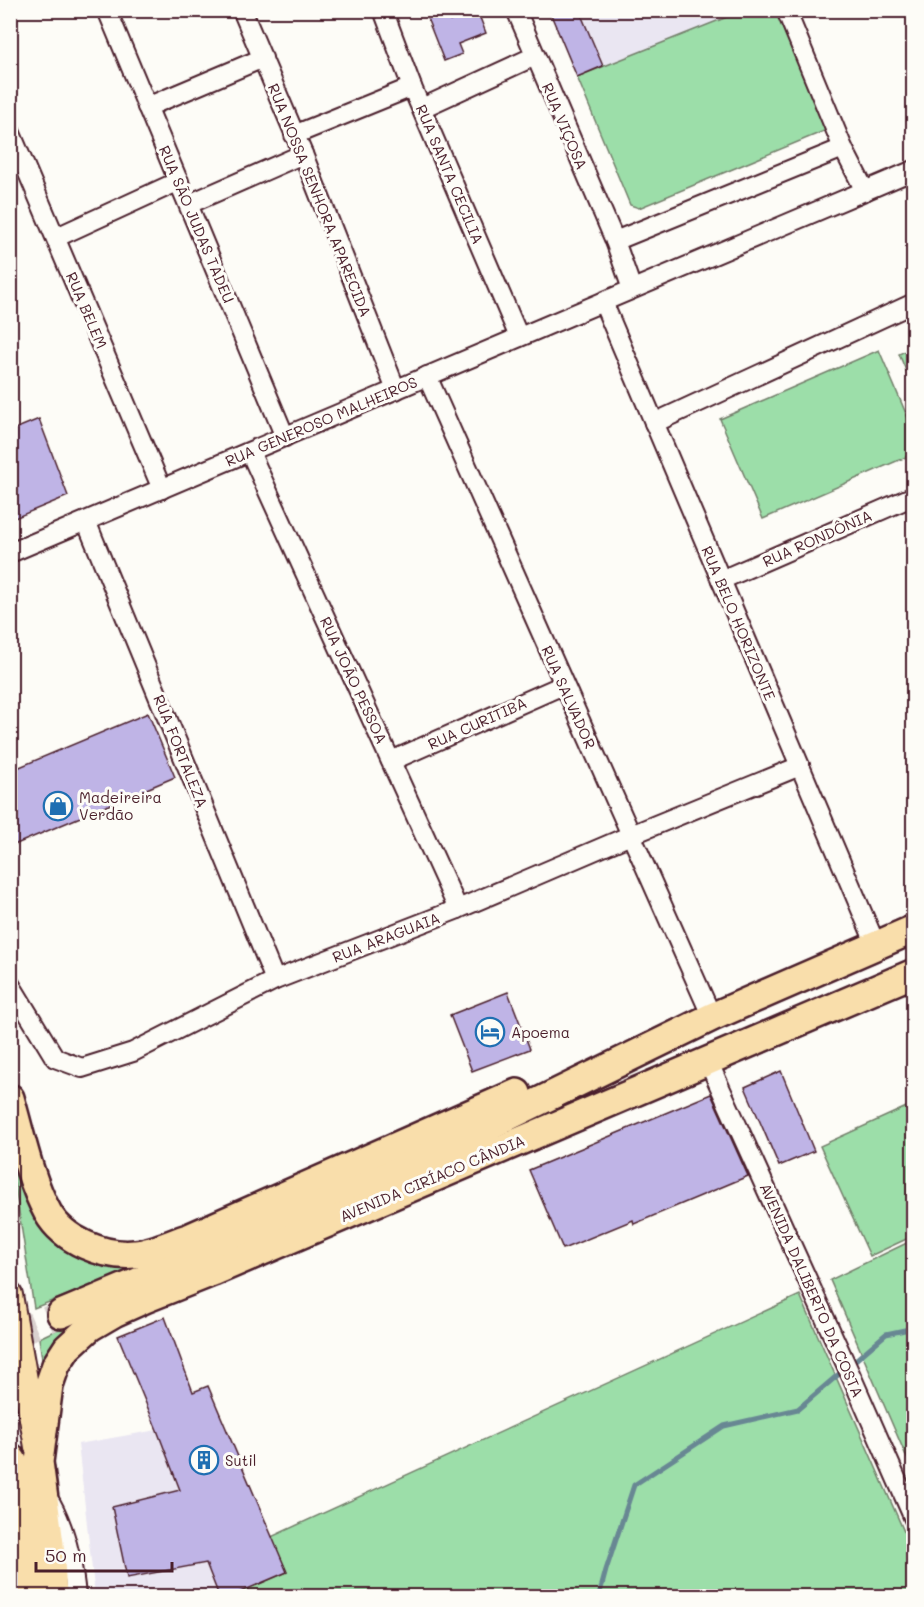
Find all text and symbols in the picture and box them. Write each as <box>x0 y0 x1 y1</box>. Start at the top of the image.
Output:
street label: RUA NOSSA SENHORA APARECIDA <box>264 80 376 320</box>
street label: RUA VIÇOSA <box>538 80 592 172</box>
street label: RUA SANTA CECILIA <box>412 101 488 247</box>
street label: RUA SÃO JUDAS TADEU <box>155 142 239 306</box>
street label: RUA BELEM <box>62 269 112 351</box>
street label: RUA GENEROSO MALHEIROS <box>222 371 420 471</box>
street label: RUA RONDÔNIA <box>759 505 875 571</box>
street label: RUA BELO HORIZONTE <box>697 543 781 704</box>
street label: RUA JOÃO PESSOA <box>316 613 392 747</box>
street label: RUA SALVADOR <box>537 642 601 752</box>
street label: RUA FORTALEZA <box>149 691 213 811</box>
street label: RUA CURITIBA <box>424 692 530 754</box>
place label: Madeireira Verdão <box>79 787 162 824</box>
shop icon: Madeireira Verdão <box>42 790 74 822</box>
street label: RUA ARAGUAIA <box>329 907 443 967</box>
hotel icon: Apoema <box>474 1016 506 1048</box>
place label: Apoema <box>511 1022 570 1042</box>
street label: AVENIDA CIRÍACO CÂNDIA <box>336 1130 528 1226</box>
street label: AVENIDA DALIBERTO DA COSTA <box>756 1180 868 1400</box>
building icon: Sutil <box>188 1444 220 1476</box>
place label: Sutil <box>225 1450 257 1470</box>
scale bar <box>36 1535 172 1573</box>
text: 50 m <box>45 1543 87 1567</box>

